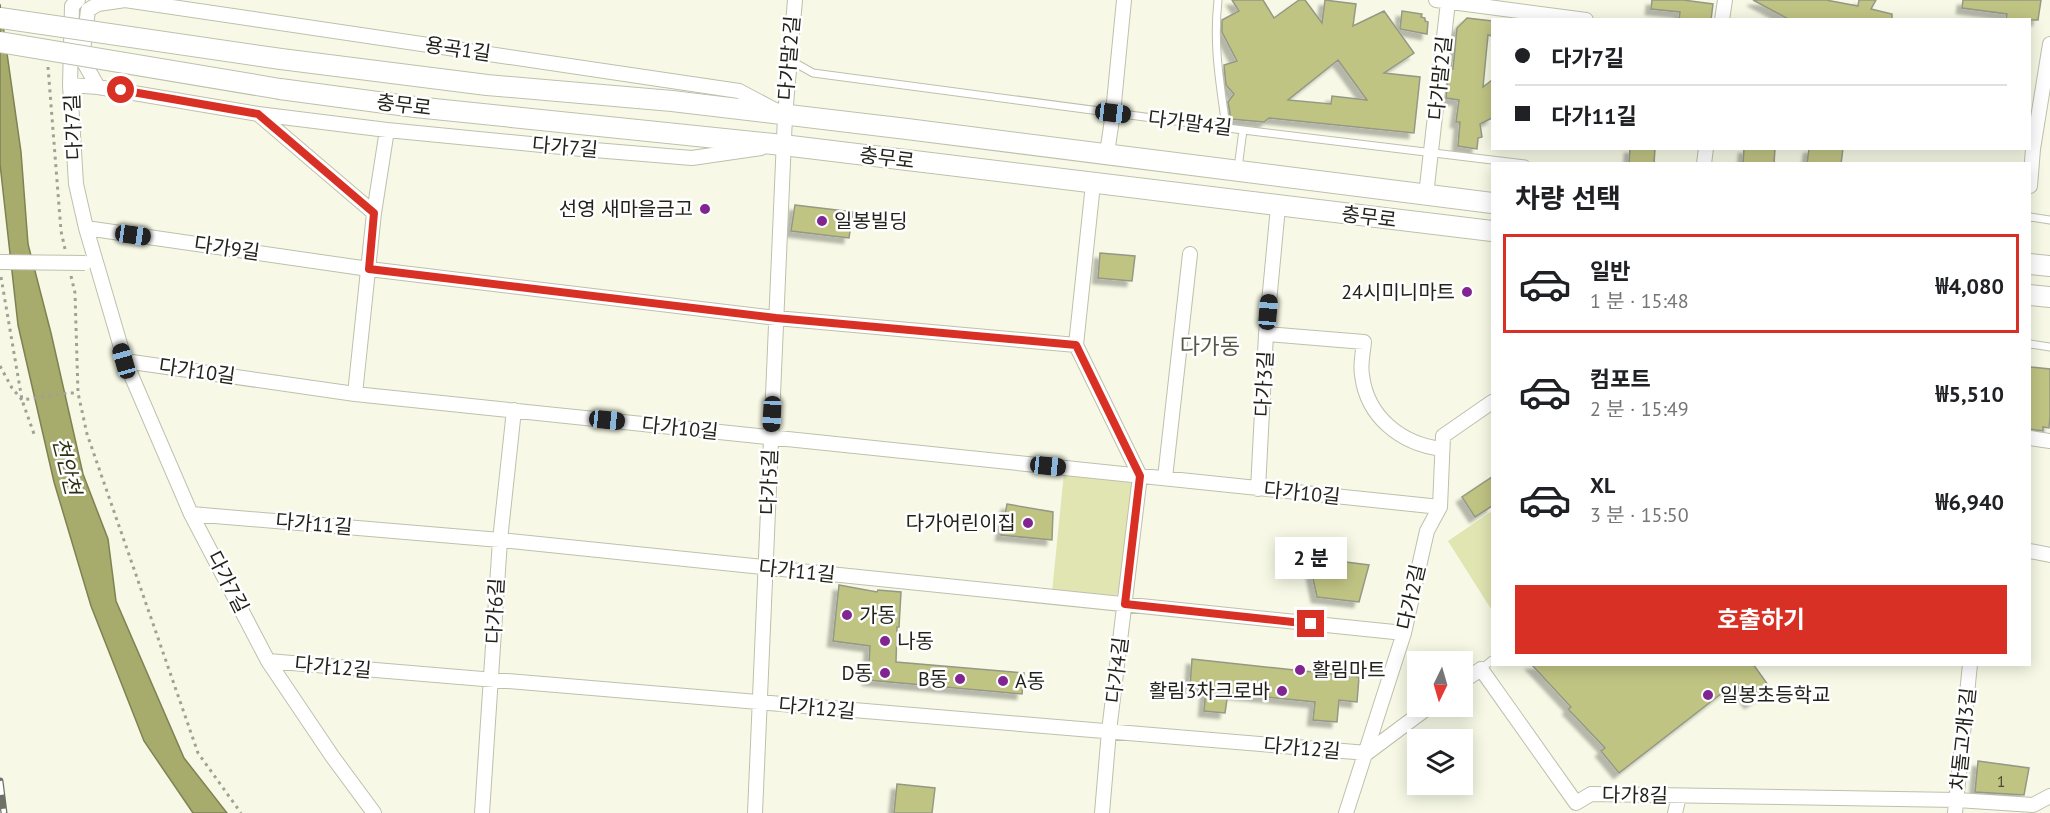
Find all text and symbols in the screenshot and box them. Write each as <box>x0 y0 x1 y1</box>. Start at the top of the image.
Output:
street label: 다가말2길 <box>772 15 806 101</box>
street label: 용곡1길 <box>423 32 493 66</box>
street label: 다가말2길 <box>1423 35 1457 121</box>
text: 다가7길 <box>1551 44 1624 72</box>
route start <box>107 76 134 103</box>
street label: 충무로 <box>375 89 433 121</box>
street label: 다가7길 <box>59 94 87 160</box>
car <box>1094 102 1132 124</box>
text: 다가11길 <box>1551 102 1637 130</box>
street label: 다가말4길 <box>1146 105 1234 141</box>
street label: 다가7길 <box>531 131 599 163</box>
street label: 충무로 <box>858 142 916 174</box>
text: 차량 선택 <box>1515 181 1621 215</box>
place label: 선영 새마을금고 <box>559 196 693 222</box>
street label: 충무로 <box>1340 201 1398 233</box>
marker: 선영 새마을금고 <box>698 202 712 216</box>
place label: 일봉빌딩 <box>834 208 908 234</box>
marker: 일봉빌딩 <box>815 214 829 228</box>
car <box>114 224 152 246</box>
street label: 다가9길 <box>192 231 262 265</box>
icon: car <box>1518 257 1572 311</box>
text: 일반 <box>1590 257 1630 285</box>
text: ₩4,080 <box>1936 272 2004 300</box>
place label: 24시미니마트 <box>1341 279 1455 305</box>
marker: 24시미니마트 <box>1460 285 1474 299</box>
text: 1 분 · 15:48 <box>1590 288 1689 314</box>
car <box>1257 293 1279 331</box>
district label: 다가동 <box>1180 332 1240 360</box>
car <box>110 341 138 381</box>
street label: 다가3길 <box>1249 350 1279 418</box>
street label: 다가10길 <box>157 353 237 389</box>
icon: car <box>1518 365 1572 419</box>
text: 컴포트 <box>1590 365 1651 393</box>
text: ₩5,510 <box>1936 380 2004 408</box>
car <box>762 396 782 432</box>
text: 2 분 · 15:49 <box>1590 396 1689 422</box>
car <box>588 409 626 431</box>
street label: 다가10길 <box>640 411 720 445</box>
water label: 천안천 <box>47 435 88 500</box>
street label: 다가5길 <box>755 449 783 515</box>
car <box>1029 455 1067 477</box>
text: XL <box>1590 471 1615 499</box>
icon: car <box>1518 473 1572 527</box>
street label: 다가10길 <box>1262 476 1342 510</box>
text: ₩6,940 <box>1936 488 2004 516</box>
text: 3 분 · 15:50 <box>1590 502 1689 528</box>
street label: 다가11길 <box>275 508 353 540</box>
place label: 다가어린이집 <box>906 510 1016 536</box>
marker: 다가어린이집 <box>1021 516 1035 530</box>
callout: 2 분 <box>1275 537 1347 579</box>
text: 2 분 <box>1294 545 1328 571</box>
street label: 다가7길 <box>201 547 255 617</box>
street label: 다가11길 <box>757 554 837 588</box>
street label: 다가2길 <box>1391 562 1431 632</box>
street label: 다가6길 <box>480 577 510 645</box>
button: 호출하기 <box>1515 585 2007 654</box>
place label: 가동 <box>859 602 896 628</box>
marker: 가동 <box>840 608 854 622</box>
route end <box>1297 610 1324 637</box>
place label: 나동 <box>897 628 934 654</box>
marker: 나동 <box>878 634 892 648</box>
street label: 다가4길 <box>1100 636 1134 704</box>
street label: 다가12길 <box>294 651 372 683</box>
north arrow <box>1407 651 1473 717</box>
map controls <box>1407 651 1473 795</box>
place label: 활림마트 <box>1312 657 1386 683</box>
place label: D동 <box>842 660 873 686</box>
marker: 활림마트 <box>1293 663 1307 677</box>
marker: D동 <box>878 666 892 680</box>
place label: B동 <box>918 666 948 692</box>
place label: A동 <box>1015 668 1045 694</box>
marker: B동 <box>953 672 967 686</box>
marker: A동 <box>996 674 1010 688</box>
place label: 활림3차크로바 <box>1149 678 1270 704</box>
place label: 일봉초등학교 <box>1720 682 1830 708</box>
marker: 활림3차크로바 <box>1275 684 1289 698</box>
street label: 차돌고개3길 <box>1945 686 1981 792</box>
marker: 일봉초등학교 <box>1701 688 1715 702</box>
street label: 다가12길 <box>778 692 856 724</box>
button: layers <box>1407 729 1473 795</box>
street label: 다가12길 <box>1263 732 1341 764</box>
house number: 1 <box>1997 771 2005 791</box>
street label: 다가8길 <box>1602 781 1668 809</box>

